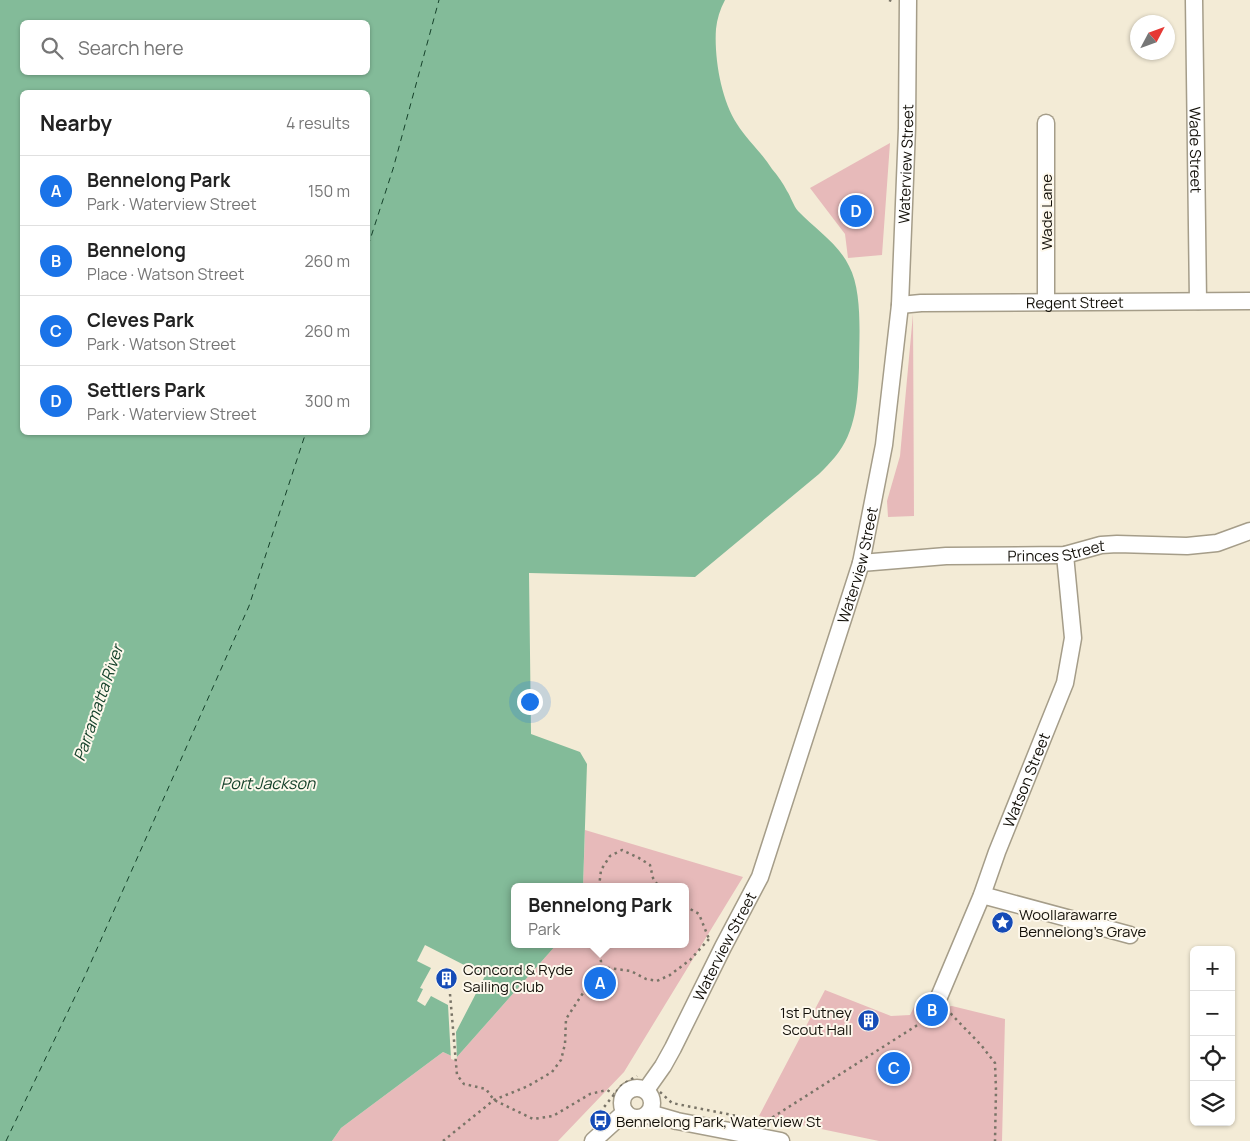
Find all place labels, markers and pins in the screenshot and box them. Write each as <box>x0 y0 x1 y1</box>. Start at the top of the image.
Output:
pin: D <box>840 192 872 230</box>
place label: Woollarawarre Bennelong's Grave <box>1019 904 1146 942</box>
place icon: Woollarawarre Bennelong's Grave <box>991 911 1015 935</box>
place label: Concord & Ryde Sailing Club <box>463 959 573 997</box>
pin: A <box>584 964 616 1002</box>
building icon: Concord & Ryde Sailing Club <box>435 966 459 990</box>
pin: B <box>916 991 948 1029</box>
place label: 1st Putney Scout Hall <box>780 1002 852 1040</box>
building icon: 1st Putney Scout Hall <box>856 1009 880 1033</box>
pin: C <box>878 1049 910 1087</box>
bus stop icon: Bennelong Park, Waterview St <box>588 1109 612 1133</box>
place label: Bennelong Park, Waterview St <box>616 1111 821 1132</box>

